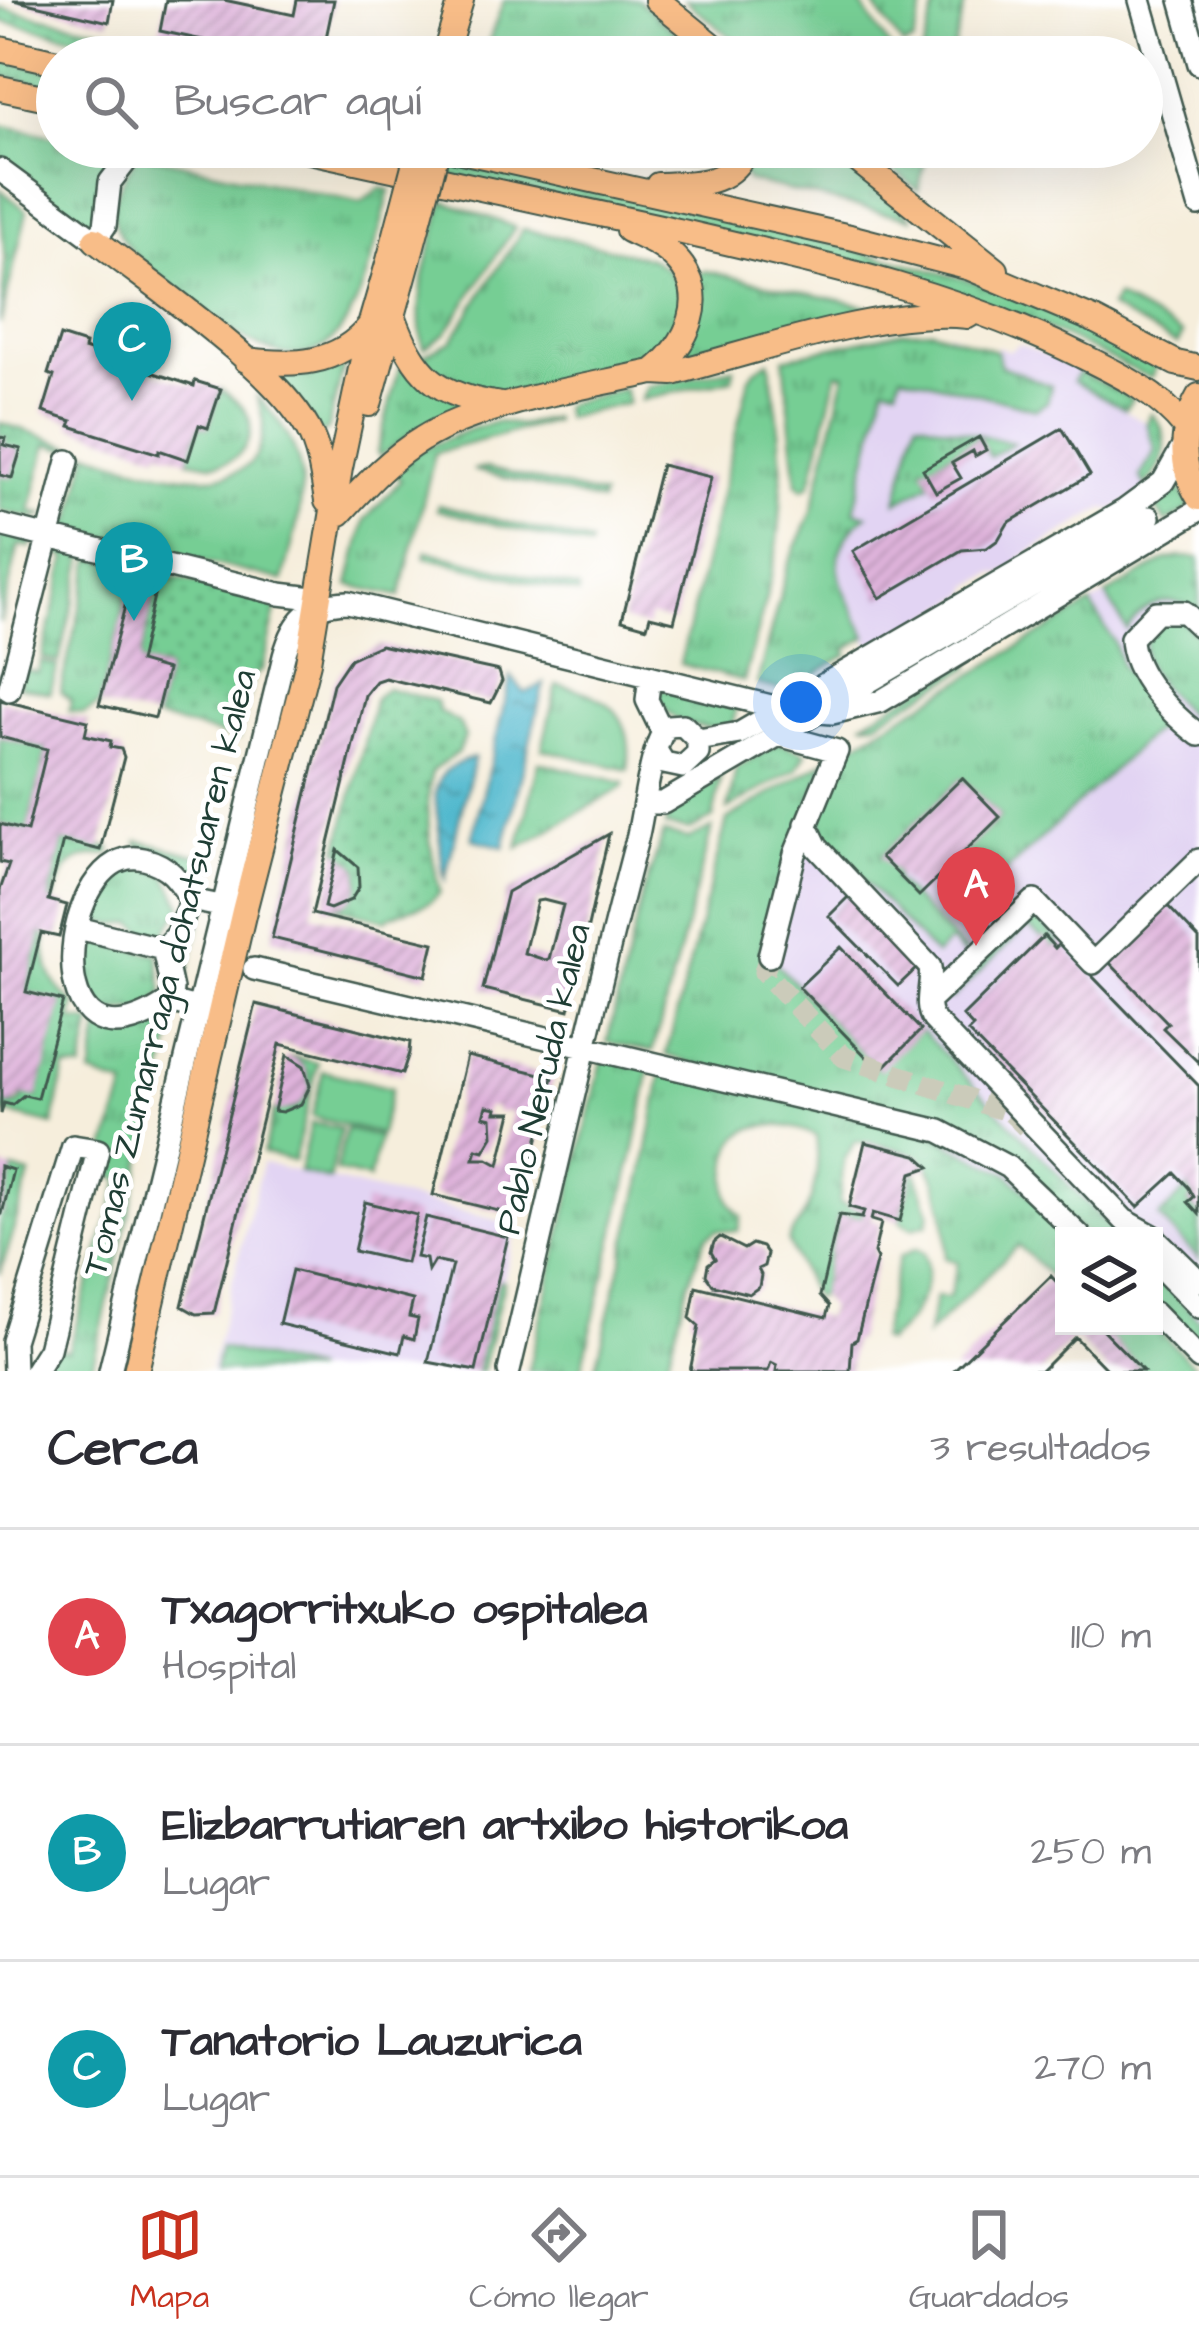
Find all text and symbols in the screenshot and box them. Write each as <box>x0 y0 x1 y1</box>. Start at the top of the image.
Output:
search box <box>36 36 1163 168</box>
icon: search <box>78 69 144 135</box>
text: Buscar aquí <box>174 71 421 133</box>
pin: C <box>93 302 171 401</box>
pin: B <box>95 522 173 621</box>
street label: Tomas Zumarraga dohatsuaren kalea <box>70 664 271 1282</box>
your location <box>771 672 831 732</box>
pin: A <box>937 847 1015 946</box>
street label: Pablo Neruda kalea <box>483 919 605 1239</box>
map controls <box>1055 1227 1163 1335</box>
button: layers <box>1055 1227 1163 1335</box>
text: Cerca <box>48 1414 198 1485</box>
text: 3 resultados <box>930 1422 1151 1476</box>
text: Txagorritxuko ospitalea <box>162 1579 647 1641</box>
text: A <box>75 1610 99 1664</box>
text: 110 m <box>1070 1610 1151 1664</box>
text: Hospital <box>162 1641 296 1695</box>
text: Elizbarrutiaren artxibo historikoa <box>162 1795 848 1857</box>
text: B <box>73 1826 101 1880</box>
text: 250 m <box>1030 1826 1151 1880</box>
text: Lugar <box>162 1857 270 1911</box>
text: Tanatorio Lauzurica <box>162 2011 582 2073</box>
text: C <box>73 2042 101 2096</box>
text: 270 m <box>1034 2042 1151 2096</box>
text: Lugar <box>162 2073 270 2127</box>
tab: Mapa <box>130 2202 209 2320</box>
tab: Cómo llegar <box>469 2202 649 2320</box>
tab: Guardados <box>909 2202 1069 2320</box>

